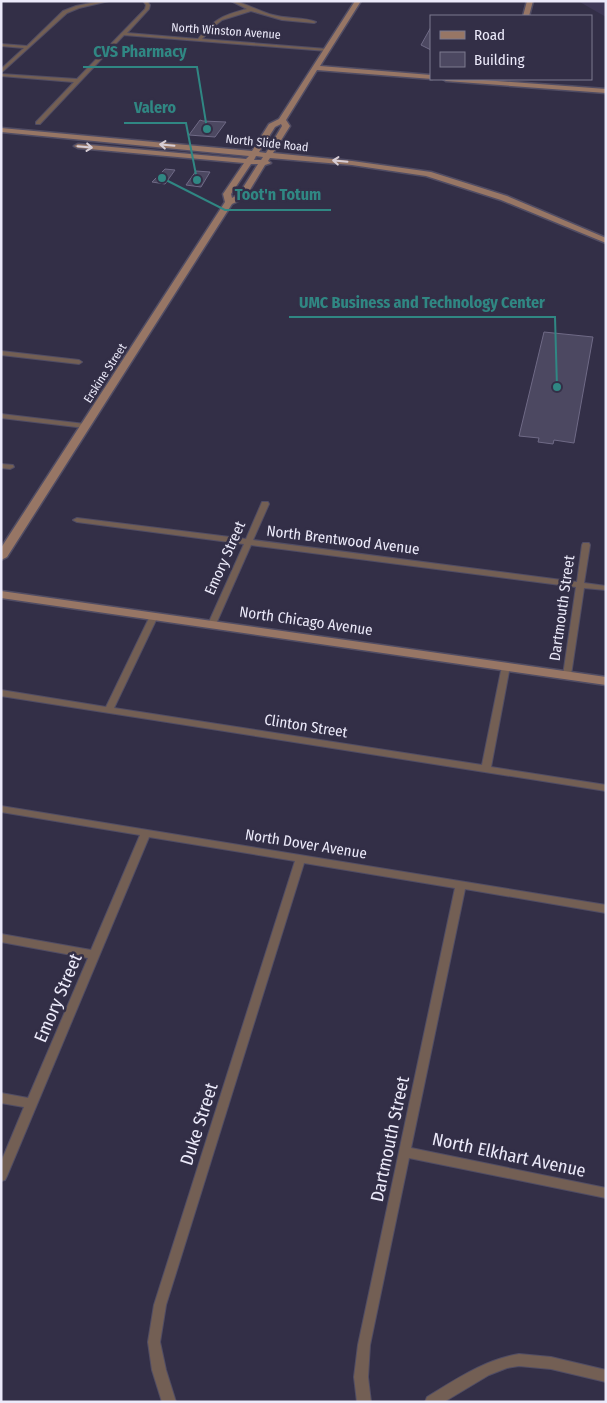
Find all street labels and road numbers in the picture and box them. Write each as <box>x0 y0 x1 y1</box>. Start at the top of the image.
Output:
street label: North Winston Avenue <box>171 20 281 42</box>
street label: North Slide Road <box>225 132 309 154</box>
street label: Erskine Street <box>81 341 129 405</box>
street label: Emory Street <box>201 518 249 598</box>
street label: North Brentwood Avenue <box>265 522 421 558</box>
street label: Dartmouth Street <box>546 554 578 662</box>
street label: North Chicago Avenue <box>238 603 374 639</box>
street label: Clinton Street <box>263 711 349 741</box>
street label: North Dover Avenue <box>244 825 368 863</box>
street label: Emory Street <box>29 950 87 1046</box>
street label: Dartmouth Street <box>366 1074 414 1204</box>
street label: Duke Street <box>175 1080 223 1168</box>
street label: North Elkhart Avenue <box>430 1128 588 1182</box>

